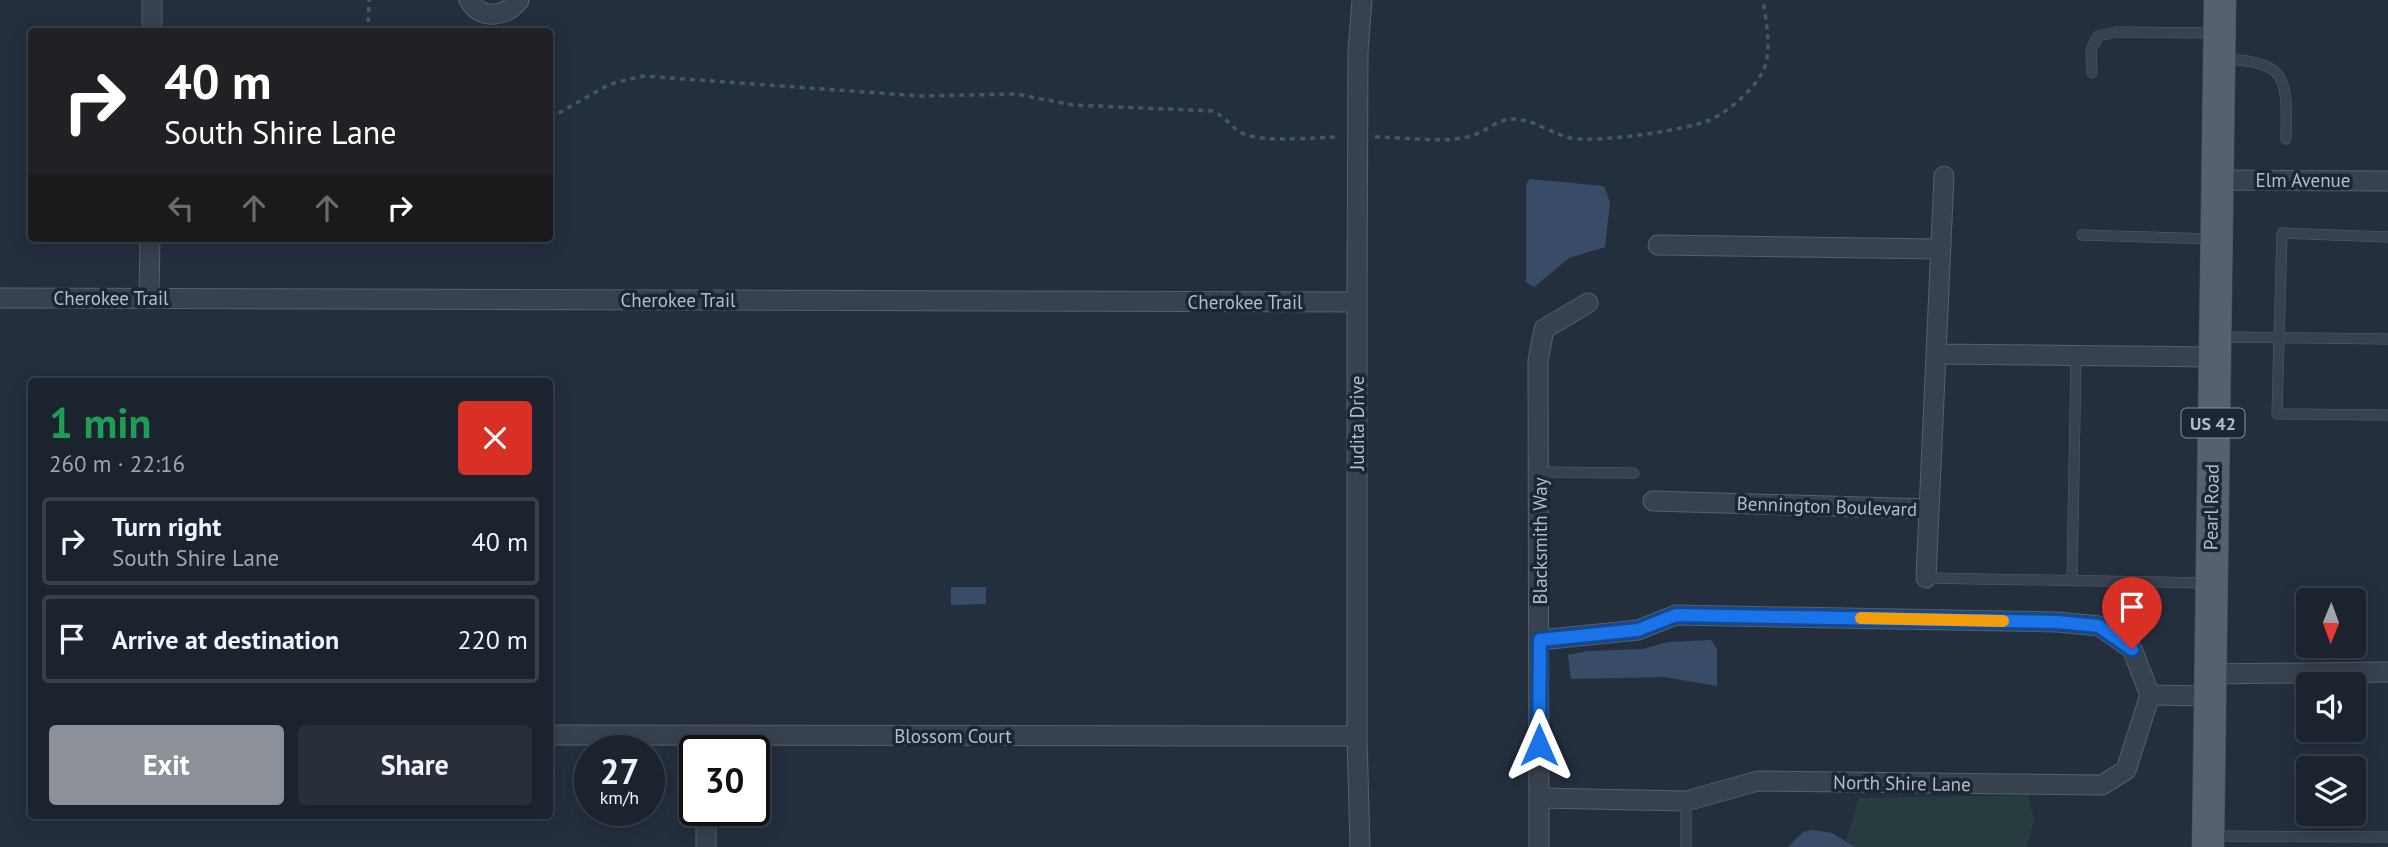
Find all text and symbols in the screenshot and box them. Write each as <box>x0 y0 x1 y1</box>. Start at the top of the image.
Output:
text: 40 m <box>164 49 271 113</box>
icon: right <box>49 56 140 147</box>
text: South Shire Lane <box>164 111 397 153</box>
street label: Elm Avenue <box>2256 168 2350 192</box>
icon: left <box>162 189 200 227</box>
icon: ahead <box>235 189 273 227</box>
icon: ahead <box>308 189 346 227</box>
icon: right <box>381 189 419 227</box>
street label: Cherokee Trail <box>53 286 169 310</box>
street label: Cherokee Trail <box>620 288 736 312</box>
street label: Cherokee Trail <box>1187 290 1303 314</box>
street label: Judita Drive <box>1345 376 1369 471</box>
text: 1 min <box>49 395 151 450</box>
button: close <box>458 401 532 475</box>
road number: US 42 <box>2182 408 2244 438</box>
text: 260 m · 22:16 <box>49 449 185 478</box>
street label: Pearl Road <box>2198 464 2224 550</box>
street label: Blacksmith Way <box>1528 477 1552 605</box>
street label: Bennington Boulevard <box>1736 491 1918 521</box>
text: Turn right <box>112 510 221 543</box>
icon: right <box>53 522 91 560</box>
text: 40 m <box>472 525 528 558</box>
text: South Shire Lane <box>112 543 279 572</box>
pin <box>2102 577 2162 649</box>
icon: arrive <box>2113 588 2151 626</box>
north arrow <box>2296 588 2366 658</box>
map controls <box>2296 588 2366 826</box>
icon: arrive <box>53 620 91 658</box>
text: Arrive at destination <box>112 623 339 656</box>
text: 220 m <box>457 623 528 656</box>
button: sound <box>2296 672 2366 742</box>
position arrow <box>1502 708 1576 782</box>
street label: Blossom Court <box>894 724 1012 748</box>
button: Exit <box>49 725 284 805</box>
button: Share <box>298 725 532 805</box>
speed limit sign: 30 <box>679 735 770 826</box>
text: 27 <box>600 748 639 794</box>
button: layers <box>2296 756 2366 826</box>
street label: North Shire Lane <box>1833 770 1971 796</box>
text: km/h <box>600 786 639 809</box>

